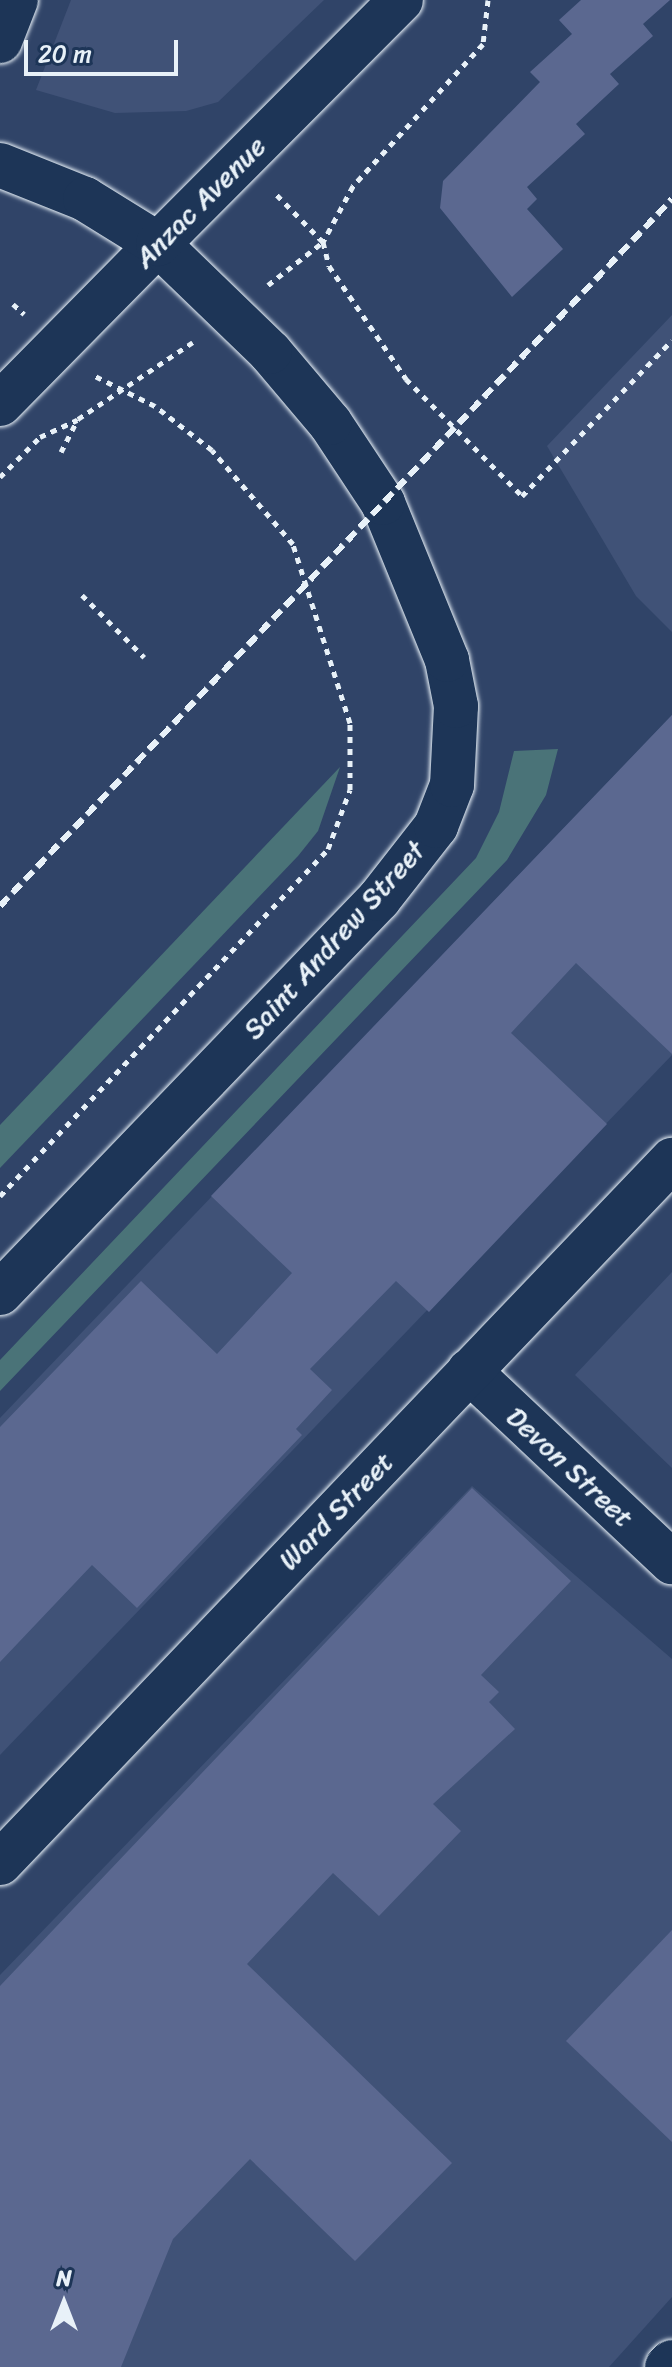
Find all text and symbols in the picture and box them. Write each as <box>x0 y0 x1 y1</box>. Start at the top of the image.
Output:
scale bar <box>28 24 182 74</box>
text: 20 m <box>38 33 92 75</box>
street label: Anzac Avenue <box>128 130 272 274</box>
street label: Saint Andrew Street <box>236 834 432 1046</box>
street label: Devon Street <box>499 1399 641 1535</box>
street label: Ward Street <box>272 1445 400 1577</box>
text: N <box>56 2259 72 2298</box>
north arrow <box>24 2263 104 2343</box>

